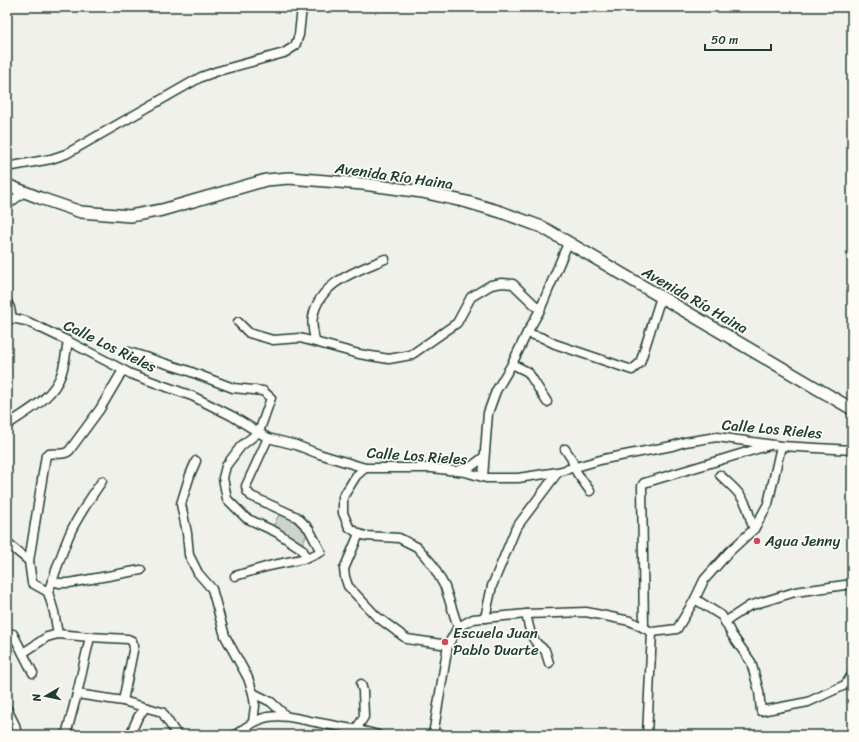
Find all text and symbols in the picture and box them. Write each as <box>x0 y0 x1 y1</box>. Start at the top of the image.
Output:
scale bar <box>705 26 771 52</box>
text: 50 m <box>711 29 738 51</box>
street label: Avenida Río Haina <box>332 155 455 197</box>
street label: Avenida Río Haina <box>636 259 753 341</box>
street label: Calle Los Rieles <box>59 312 161 380</box>
street label: Calle Los Rieles <box>721 412 823 446</box>
street label: Calle Los Rieles <box>366 440 468 472</box>
place label: Agua Jenny <box>764 528 840 554</box>
marker: Agua Jenny <box>752 536 762 546</box>
place label: Escuela Juan Pablo Duarte <box>453 620 539 663</box>
marker: Escuela Juan Pablo Duarte <box>440 637 450 647</box>
north arrow <box>26 676 66 716</box>
text: N <box>27 692 47 704</box>

